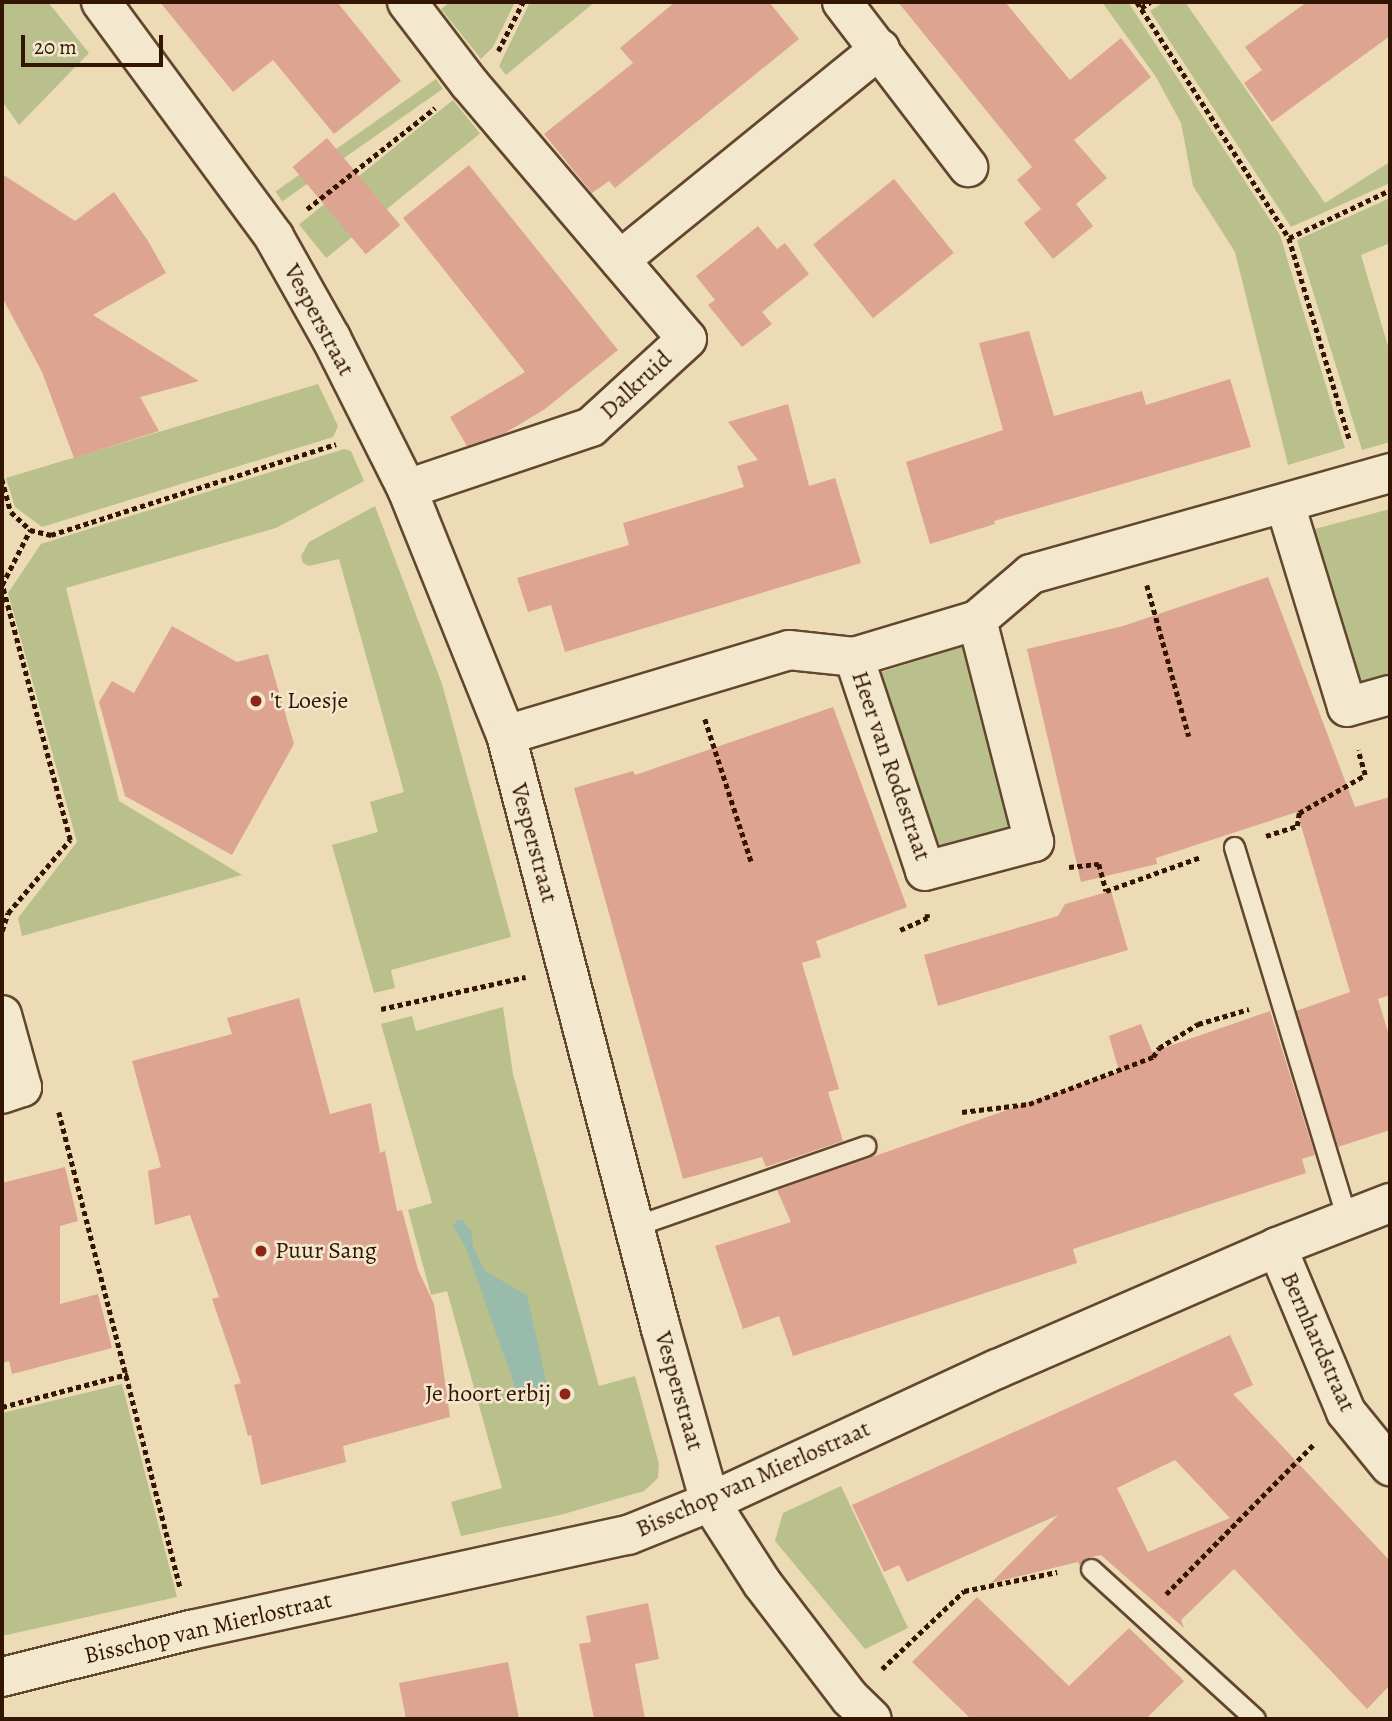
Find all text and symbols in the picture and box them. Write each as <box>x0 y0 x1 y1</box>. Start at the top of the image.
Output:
scale bar <box>24 21 166 65</box>
text: 20 m <box>34 33 77 61</box>
street label: Vesperstraat <box>277 259 361 381</box>
street label: Dalkruid <box>594 345 678 425</box>
street label: Heer van Rodestraat <box>845 667 937 865</box>
place label: 't Loesje <box>270 687 348 715</box>
marker: 't Loesje <box>248 693 264 709</box>
street label: Vesperstraat <box>504 780 564 906</box>
place label: Puur Sang <box>275 1237 377 1265</box>
marker: Puur Sang <box>253 1243 269 1259</box>
street label: Bernhardstraat <box>1274 1268 1362 1416</box>
street label: Vesperstraat <box>648 1328 710 1454</box>
place label: Je hoort erbij <box>425 1380 551 1408</box>
marker: Je hoort erbij <box>557 1386 573 1402</box>
street label: Bisschop van Mierlostraat <box>631 1414 875 1544</box>
street label: Bisschop van Mierlostraat <box>81 1585 335 1671</box>

